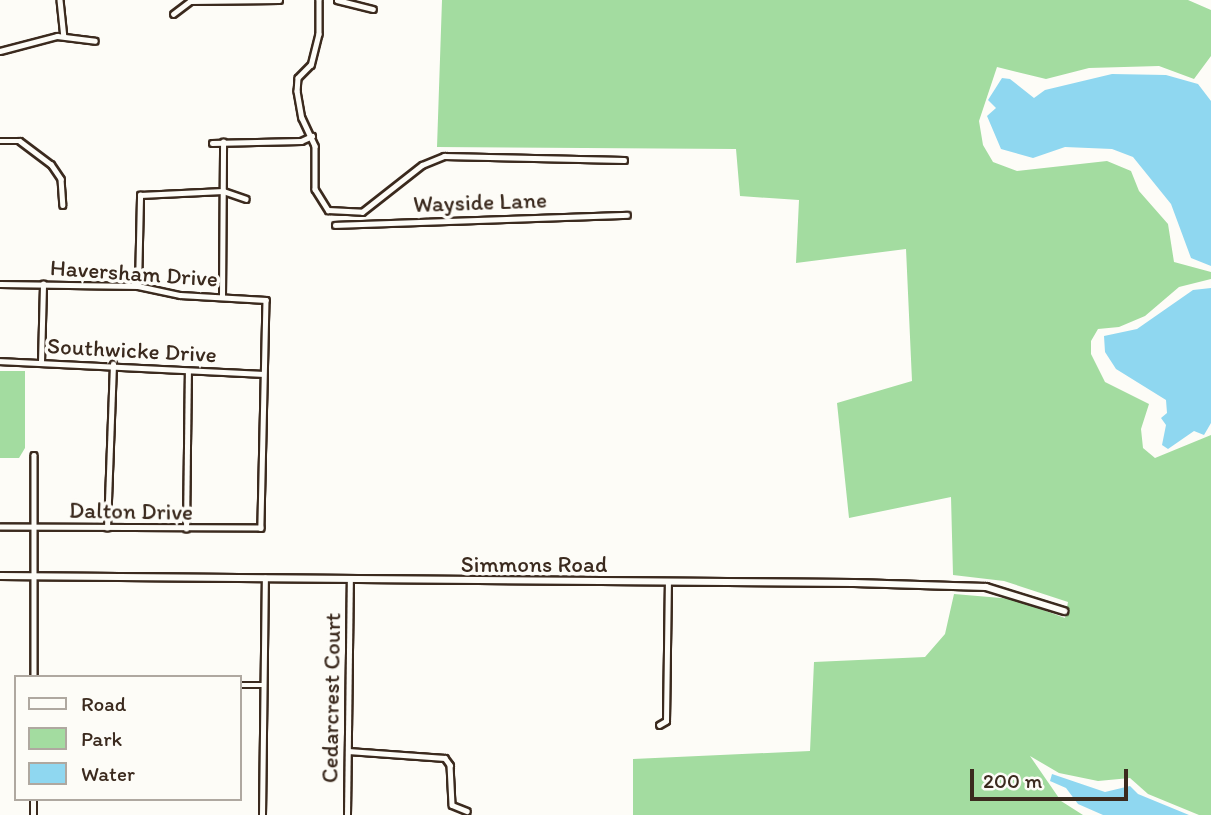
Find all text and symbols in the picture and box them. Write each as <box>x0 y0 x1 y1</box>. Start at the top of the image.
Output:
street label: Wayside Lane <box>413 186 547 218</box>
street label: Haversham Drive <box>49 253 219 293</box>
street label: Southwicke Drive <box>47 332 217 368</box>
street label: Dalton Drive <box>69 496 193 526</box>
street label: Simmons Road <box>461 550 607 578</box>
street label: Cedarcrest Court <box>316 613 346 783</box>
legend <box>14 675 242 801</box>
text: Road <box>81 691 126 716</box>
text: Park <box>81 726 122 751</box>
scale bar <box>973 756 1130 800</box>
text: Water <box>81 761 135 786</box>
text: 200 m <box>983 768 1042 793</box>

